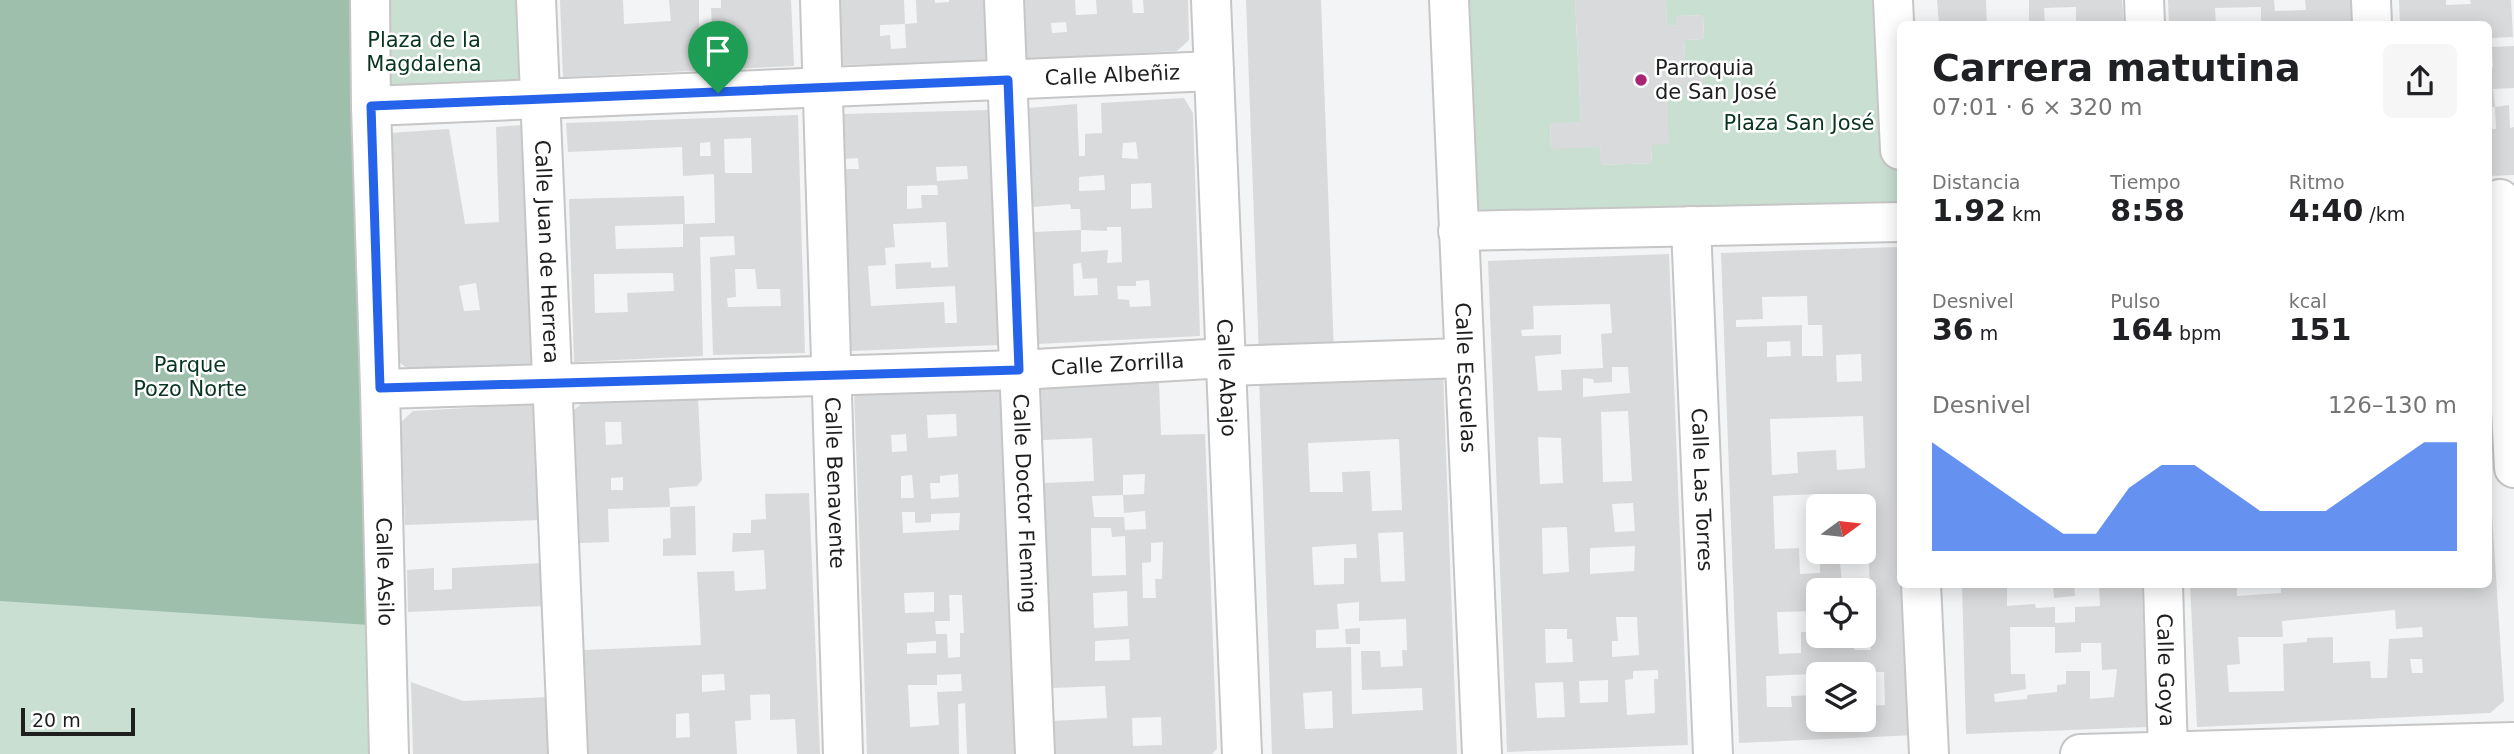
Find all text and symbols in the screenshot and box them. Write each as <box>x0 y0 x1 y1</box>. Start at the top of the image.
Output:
pin <box>688 21 748 93</box>
park label: Plaza de la Magdalena <box>366 28 482 76</box>
icon: arrive <box>699 32 737 70</box>
button: share <box>2383 44 2457 118</box>
text: Carrera matutina <box>1932 46 2301 90</box>
place label: Parroquia de San José <box>1655 56 1777 104</box>
street label: Calle Albeñiz <box>1044 60 1181 90</box>
marker: Parroquia de San José <box>1633 72 1649 88</box>
text: 07:01 · 6 × 320 m <box>1932 94 2142 120</box>
park label: Plaza San José <box>1723 111 1875 135</box>
street label: Calle Juan de Herrera <box>530 139 563 364</box>
text: Distancia <box>1932 171 2020 193</box>
text: Tiempo <box>2110 171 2181 193</box>
text: Ritmo <box>2289 171 2345 193</box>
text: 1.92 <box>1932 193 2006 228</box>
text: 8:58 <box>2110 193 2185 228</box>
text: 4:40 <box>2289 193 2363 228</box>
text: km <box>2006 203 2042 225</box>
text: /km <box>2363 203 2405 225</box>
text: Desnivel <box>1932 290 2014 312</box>
text: Pulso <box>2110 290 2160 312</box>
text: kcal <box>2289 290 2327 312</box>
street label: Calle Escuelas <box>1450 302 1481 453</box>
text: 36 <box>1932 312 1974 347</box>
text: 164 <box>2110 312 2173 347</box>
text: 151 <box>2289 312 2351 347</box>
street label: Calle Abajo <box>1212 318 1241 437</box>
text: m <box>1974 322 1998 344</box>
text: bpm <box>2173 322 2222 344</box>
street label: Calle Zorrilla <box>1050 348 1185 380</box>
park label: Parque Pozo Norte <box>133 353 247 401</box>
text: Desnivel <box>1932 392 2031 418</box>
text: 126–130 m <box>2328 392 2457 418</box>
street label: Calle Doctor Fleming <box>1008 393 1041 614</box>
street label: Calle Benavente <box>820 396 849 569</box>
street label: Calle Las Torres <box>1687 408 1717 572</box>
north arrow <box>1806 494 1876 564</box>
map controls <box>1806 494 1876 732</box>
street label: Calle Asilo <box>371 517 398 626</box>
button: locate <box>1806 578 1876 648</box>
street label: Calle Goya <box>2152 613 2179 727</box>
button: layers <box>1806 662 1876 732</box>
scale bar <box>21 705 135 737</box>
text: 20 m <box>32 709 81 731</box>

